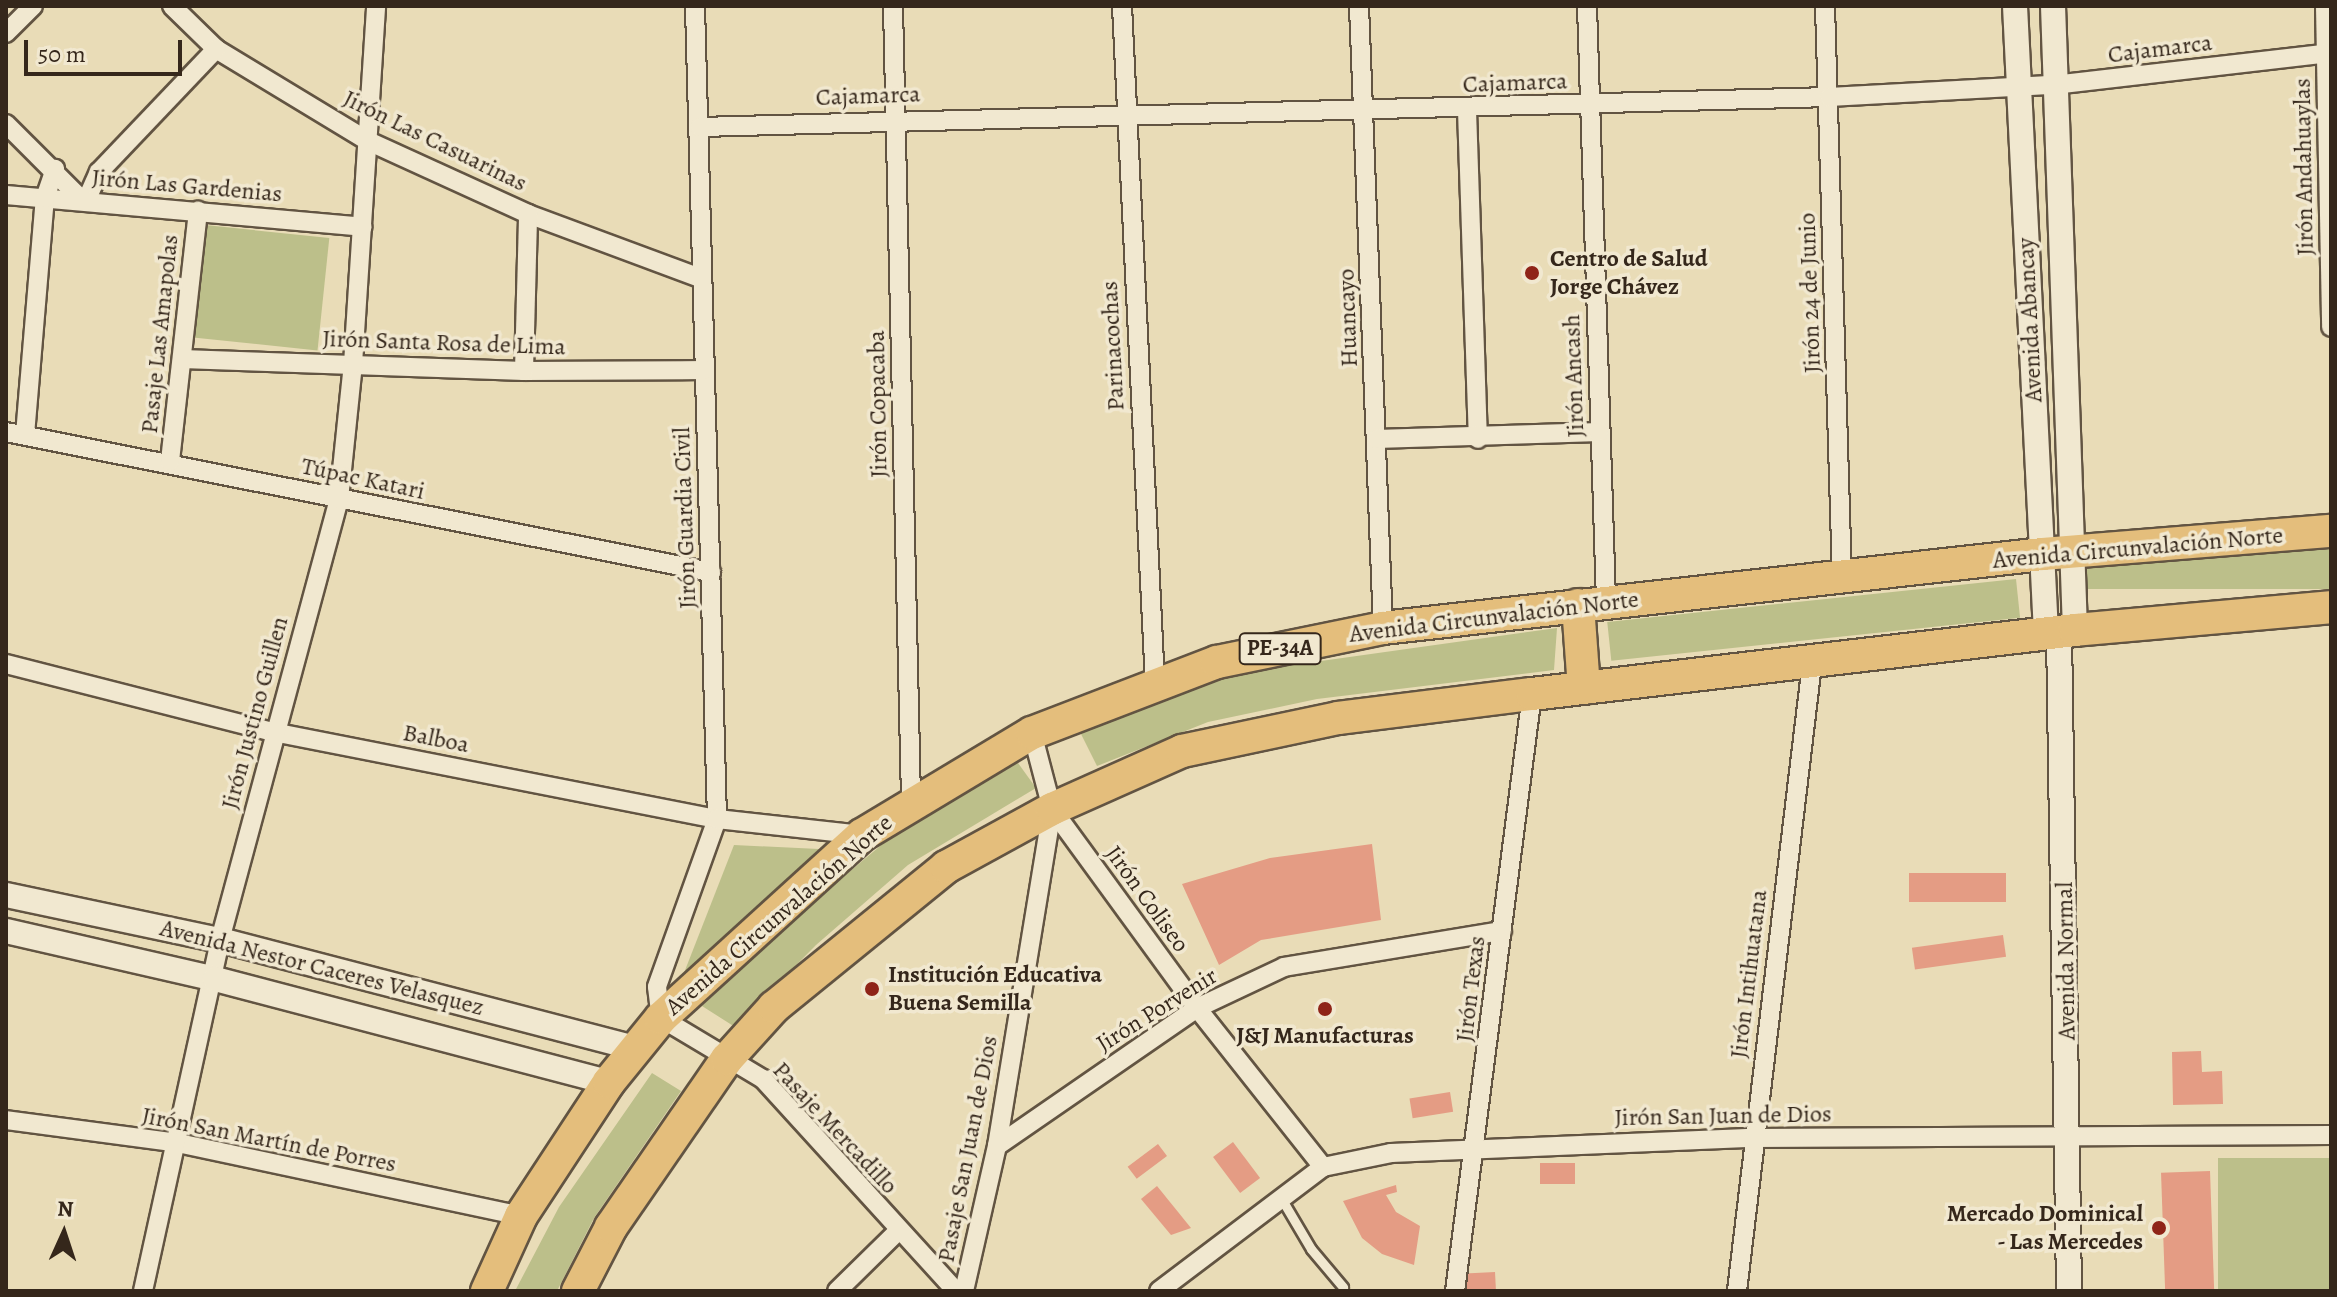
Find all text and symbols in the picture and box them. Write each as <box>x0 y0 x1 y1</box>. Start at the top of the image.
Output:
scale bar <box>28 24 186 74</box>
street label: Cajamarca <box>2106 28 2214 70</box>
text: 50 m <box>38 38 86 70</box>
street label: Cajamarca <box>1462 67 1568 99</box>
street label: Jirón Andahuaylas <box>2288 78 2320 256</box>
street label: Cajamarca <box>815 80 921 112</box>
street label: Jirón Las Casuarinas <box>339 84 531 198</box>
street label: Jirón Las Gardenias <box>91 163 283 209</box>
street label: Jirón 24 de Junio <box>1793 212 1827 374</box>
street label: Pasaje Las Amapolas <box>135 233 185 435</box>
street label: Avenida Abancay <box>2011 237 2049 403</box>
place label: Centro de Salud Jorge Chávez <box>1550 245 1708 301</box>
marker: Centro de Salud Jorge Chávez <box>1521 262 1543 284</box>
street label: Huancayo <box>1332 268 1364 368</box>
street label: Parinacochas <box>1095 280 1131 412</box>
street label: Jirón Ancash <box>1557 314 1591 438</box>
street label: Jirón Santa Rosa de Lima <box>322 324 566 362</box>
street label: Jirón Copacaba <box>862 330 894 478</box>
street label: Jirón Guardia Civil <box>667 427 703 609</box>
street label: Túpac Katari <box>299 452 427 506</box>
street label: Avenida Circunvalación Norte <box>1992 521 2284 575</box>
street label: Avenida Circunvalación Norte <box>1348 585 1640 649</box>
street label: Jirón Justino Guillen <box>215 614 295 812</box>
road number: PE-34A <box>1238 631 1322 667</box>
street label: Balboa <box>401 719 471 759</box>
street label: Avenida Circunvalación Norte <box>660 809 898 1021</box>
street label: Jirón Coliseo <box>1099 840 1195 958</box>
street label: Avenida Normal <box>2050 882 2082 1040</box>
street label: Jirón Intihuatana <box>1724 888 1774 1060</box>
street label: Avenida Nestor Caceres Velasquez <box>157 914 487 1022</box>
street label: Jirón Texas <box>1450 934 1492 1044</box>
place label: Institución Educativa Buena Semilla <box>888 961 1102 1017</box>
street label: Jirón Porvenir <box>1091 962 1223 1058</box>
marker: Institución Educativa Buena Semilla <box>863 980 881 998</box>
marker: J&J Manufacturas <box>1316 1000 1334 1018</box>
place label: J&J Manufacturas <box>1236 1022 1414 1050</box>
street label: Pasaje San Juan de Dios <box>932 1033 1004 1265</box>
street label: Pasaje Mercadillo <box>766 1056 904 1200</box>
street label: Jirón San Juan de Dios <box>1614 1100 1832 1132</box>
street label: Jirón San Martín de Porres <box>139 1101 399 1179</box>
north arrow <box>24 1193 104 1273</box>
text: N <box>56 1194 74 1224</box>
place label: Mercado Dominical - Las Mercedes <box>1947 1200 2143 1256</box>
marker: Mercado Dominical - Las Mercedes <box>2150 1219 2168 1237</box>

